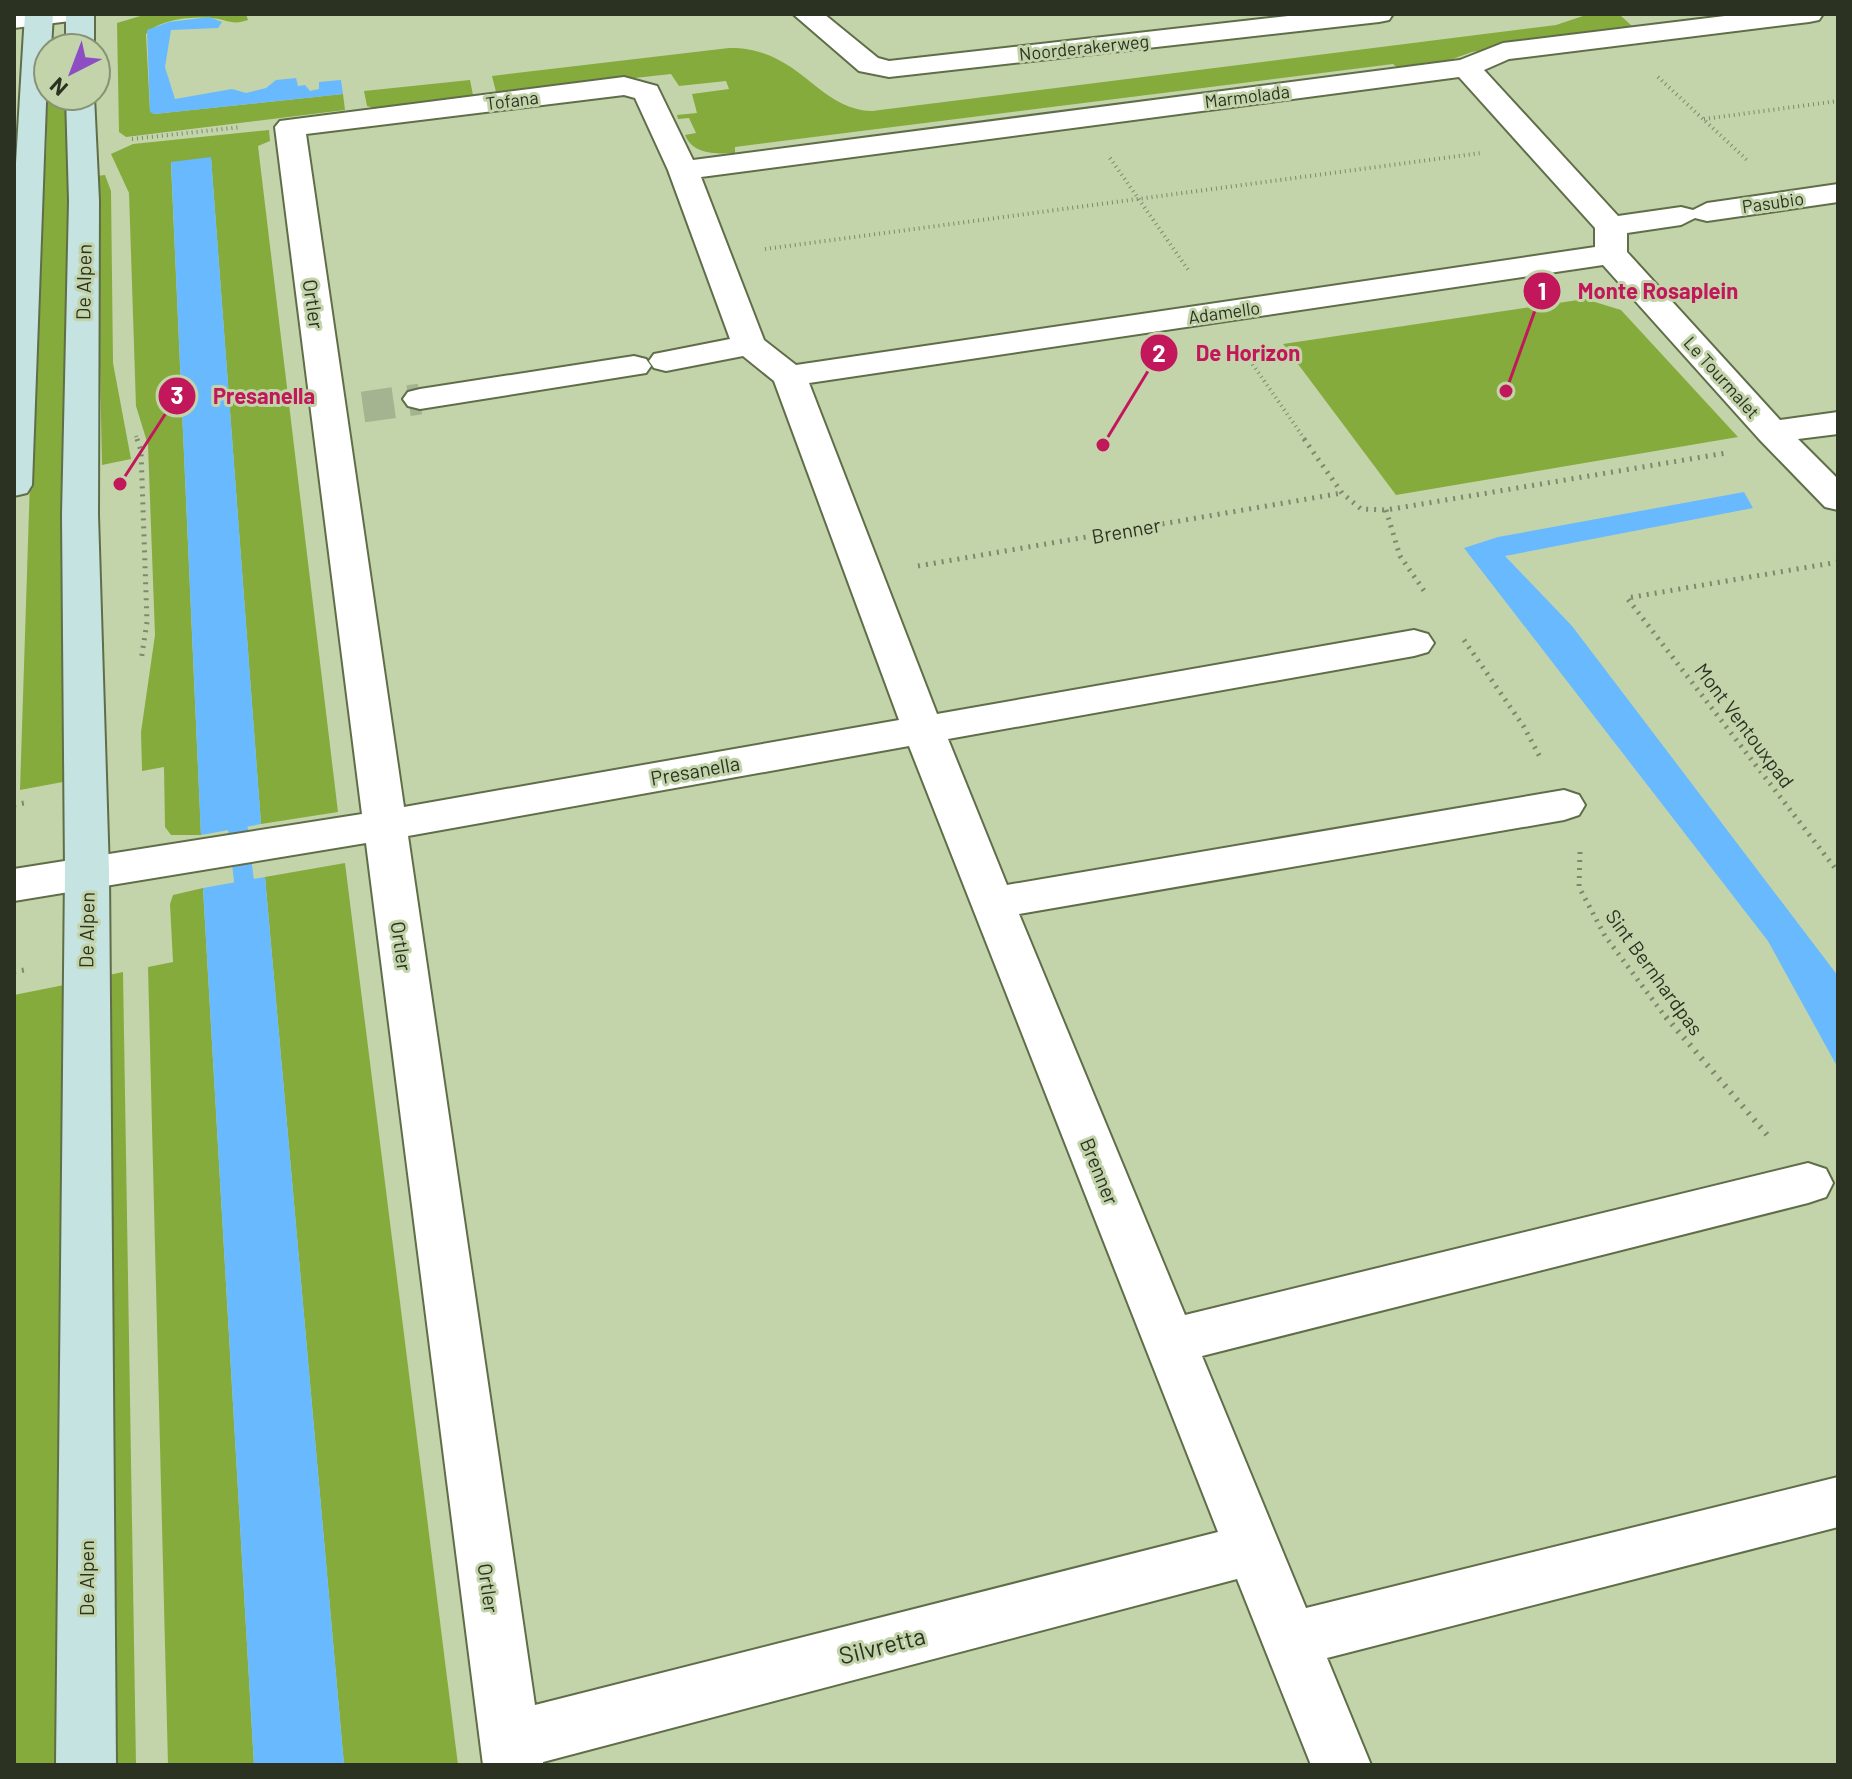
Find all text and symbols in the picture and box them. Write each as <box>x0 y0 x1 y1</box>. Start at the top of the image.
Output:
street label: Noorderakerweg <box>1018 29 1150 65</box>
north arrow <box>32 32 112 112</box>
text: N <box>44 73 72 102</box>
street label: Marmolada <box>1203 80 1291 112</box>
street label: Tofana <box>484 86 540 114</box>
street label: Pasubio <box>1741 187 1805 217</box>
street label: De Alpen <box>70 244 96 320</box>
callout: Monte Rosaplein <box>1522 268 1754 314</box>
text: 1 <box>1538 276 1546 305</box>
text: Monte Rosaplein <box>1578 277 1738 303</box>
street label: Ortler <box>299 278 329 330</box>
street label: Adamello <box>1187 296 1261 328</box>
callout: De Horizon <box>1139 330 1316 376</box>
street label: Le Tourmalet <box>1679 331 1765 423</box>
text: 2 <box>1152 338 1166 367</box>
text: De Horizon <box>1196 339 1300 365</box>
callout: Presanella <box>157 373 331 419</box>
text: 3 <box>171 380 183 409</box>
text: Presanella <box>213 382 315 408</box>
street label: Brenner <box>1090 512 1162 548</box>
street label: Mont Ventouxpad <box>1690 658 1800 792</box>
street label: Presanella <box>649 750 741 790</box>
street label: De Alpen <box>73 892 99 968</box>
street label: Sint Bernhardpas <box>1601 904 1709 1040</box>
street label: Ortler <box>387 920 417 972</box>
street label: Brenner <box>1076 1134 1124 1208</box>
street label: De Alpen <box>74 1540 98 1616</box>
street label: Ortler <box>474 1562 504 1614</box>
street label: Silvretta <box>836 1620 928 1670</box>

